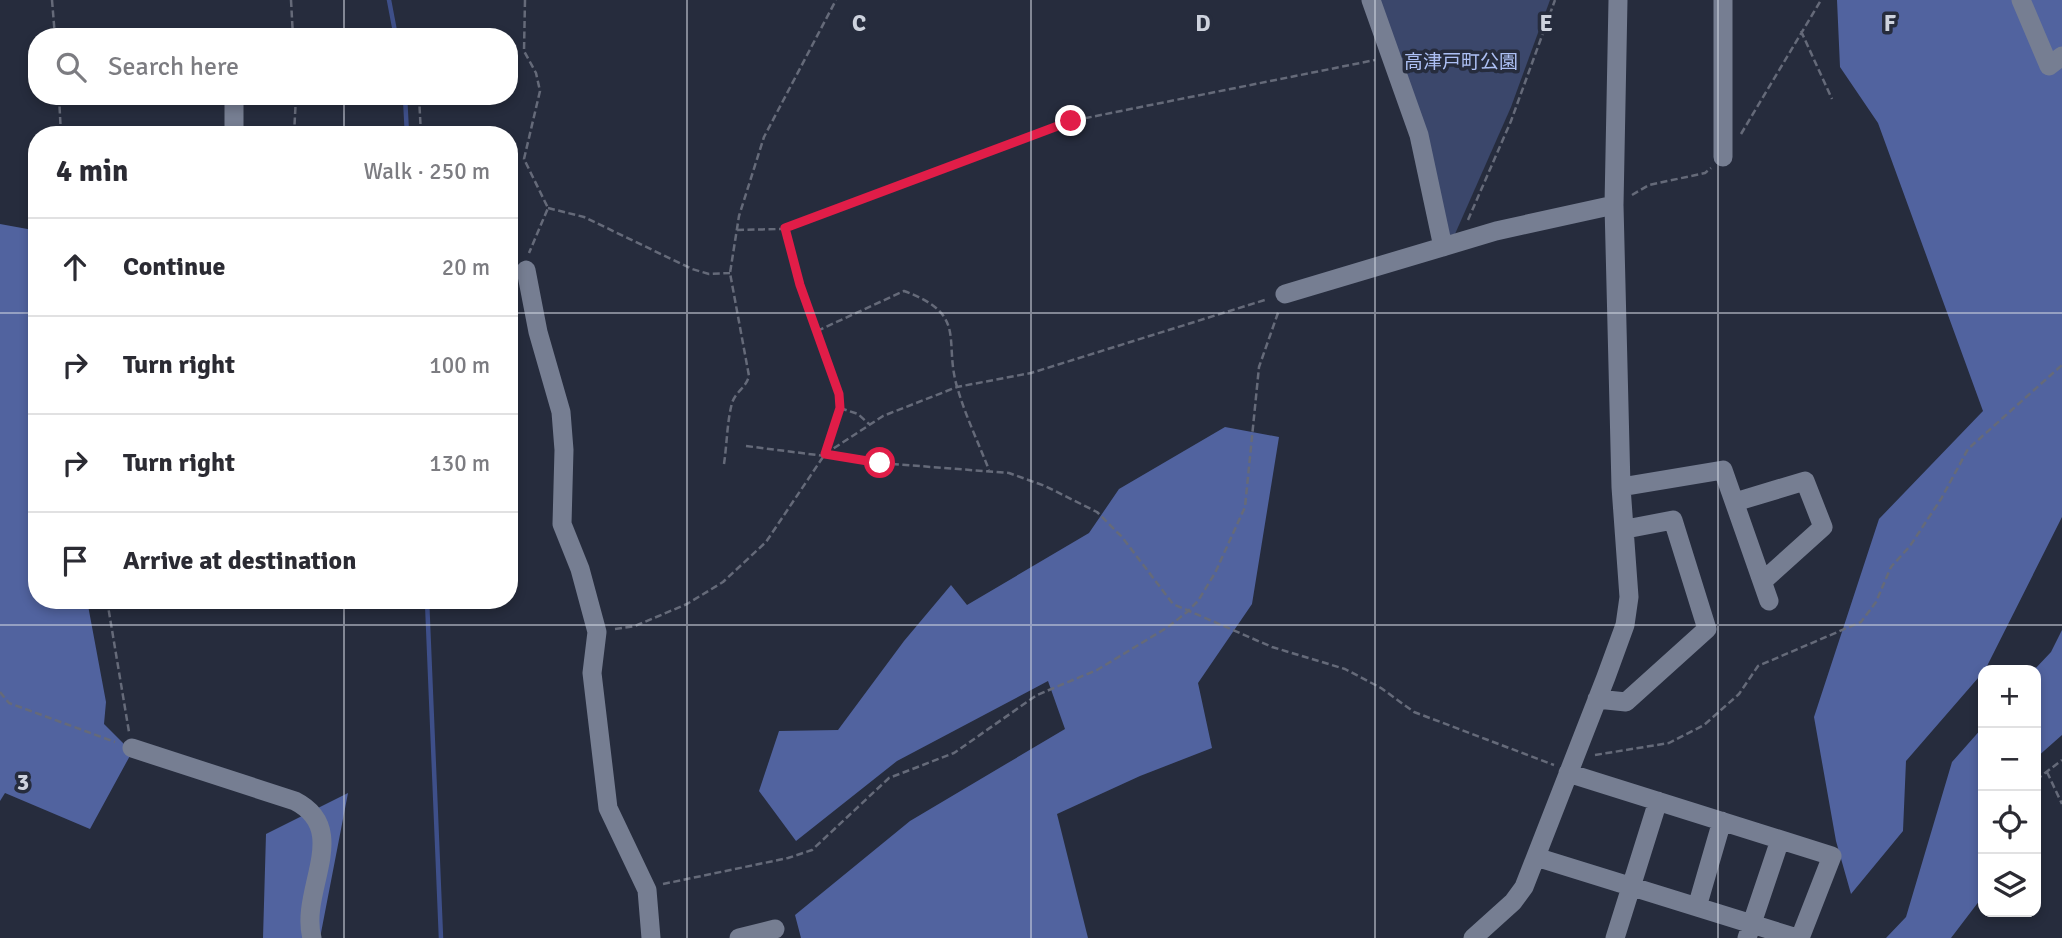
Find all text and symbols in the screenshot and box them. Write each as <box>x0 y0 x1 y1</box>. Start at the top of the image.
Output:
text: C <box>852 9 866 38</box>
text: D <box>1195 9 1211 38</box>
text: E <box>1539 9 1553 38</box>
text: F <box>1884 9 1896 38</box>
search box <box>28 28 518 105</box>
icon: search <box>52 48 90 86</box>
park label: 高津戸町公園 <box>1404 50 1518 74</box>
text: Search here <box>108 51 239 83</box>
route end <box>1055 105 1086 136</box>
text: 4 min <box>56 153 128 190</box>
text: Walk · 250 m <box>364 157 490 186</box>
icon: ahead <box>56 248 94 286</box>
text: Continue <box>123 251 225 283</box>
text: 20 m <box>442 253 490 282</box>
icon: right <box>56 346 94 384</box>
text: Turn right <box>123 349 235 381</box>
text: 100 m <box>429 351 490 380</box>
icon: right <box>56 444 94 482</box>
text: Turn right <box>123 447 235 479</box>
route start <box>864 447 895 478</box>
text: 130 m <box>429 449 490 478</box>
icon: arrive <box>56 542 94 580</box>
text: Arrive at destination <box>123 545 356 577</box>
map controls <box>1978 665 2041 917</box>
button: + <box>1978 665 2041 728</box>
button: − <box>1978 728 2041 791</box>
text: 3 <box>17 768 29 797</box>
button: locate <box>1978 791 2041 854</box>
button: layers <box>1978 854 2041 917</box>

